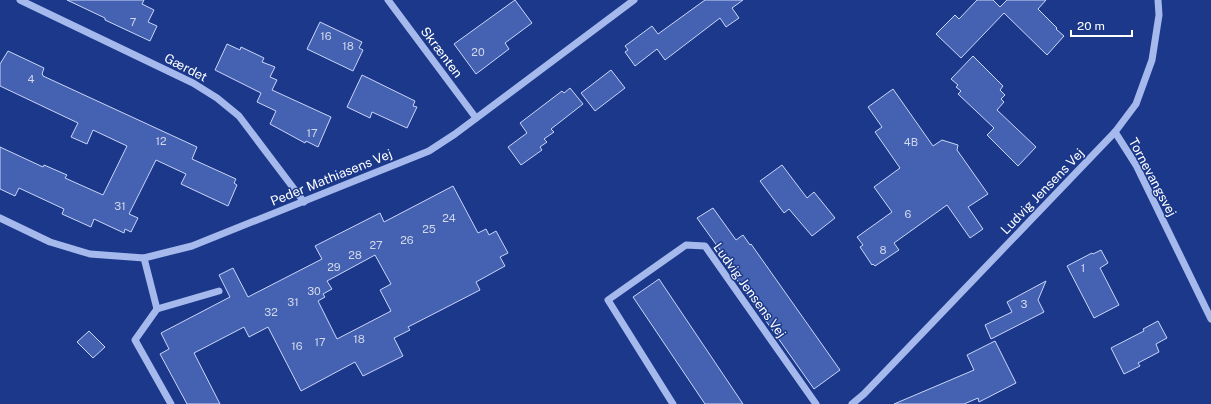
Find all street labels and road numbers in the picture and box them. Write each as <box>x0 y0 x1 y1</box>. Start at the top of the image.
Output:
street label: Skrænten <box>418 24 466 81</box>
street label: Gærdet <box>162 50 210 85</box>
street label: Tornevangsvej <box>1126 135 1180 219</box>
street label: Ludvig Jensens Vej <box>998 145 1087 237</box>
street label: Peder Mathiasens Vej <box>268 146 394 209</box>
street label: Ludvig Jensens Vej <box>710 240 789 341</box>

